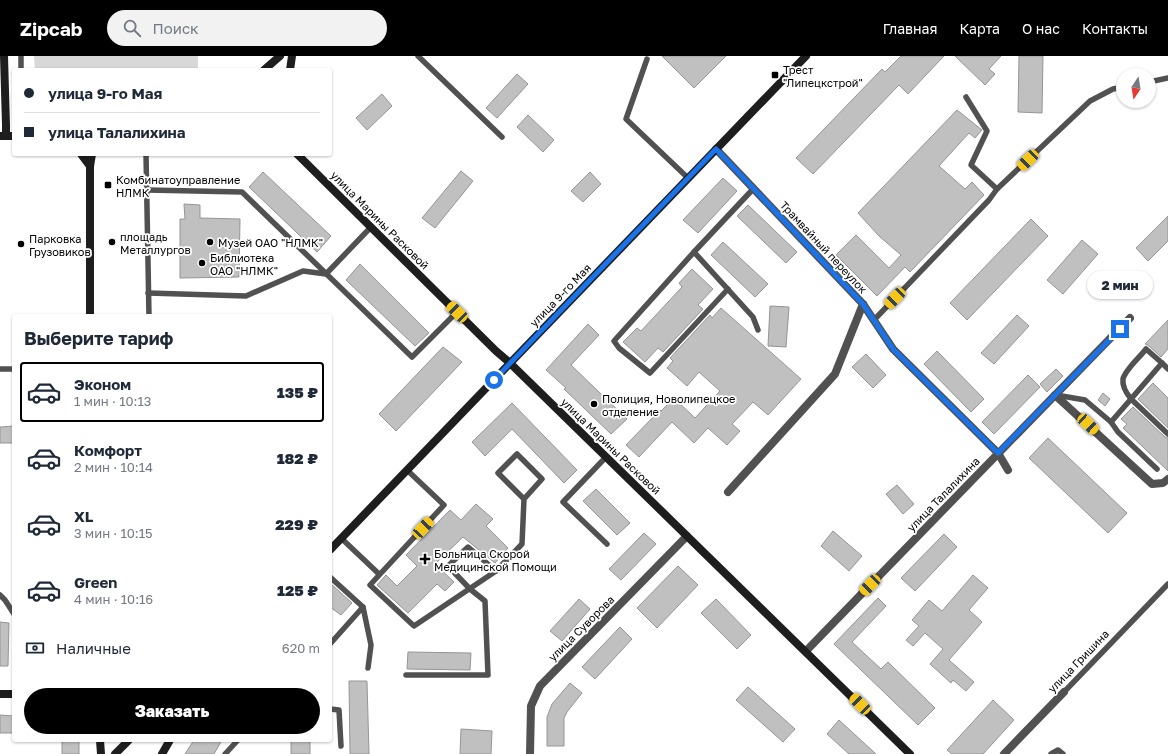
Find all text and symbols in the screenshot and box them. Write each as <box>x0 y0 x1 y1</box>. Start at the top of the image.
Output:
search box <box>107 10 387 46</box>
text: Zipcab <box>20 17 83 40</box>
icon: search <box>121 17 143 39</box>
text: Поиск <box>153 19 199 37</box>
text: Главная <box>883 20 937 37</box>
text: Карта <box>959 20 1000 37</box>
text: О нас <box>1022 20 1060 37</box>
text: Контакты <box>1082 20 1148 37</box>
place label: Трест "Липецкстрой" <box>783 63 863 89</box>
north arrow <box>1116 68 1156 108</box>
map controls <box>1116 68 1156 108</box>
marker: Трест "Липецкстрой" <box>770 70 780 80</box>
text: улица 9-го Мая <box>48 84 162 102</box>
text: улица Талалихина <box>48 123 185 141</box>
car <box>1015 147 1041 173</box>
street label: улица Марины Расковой <box>328 168 432 272</box>
place label: Комбинатоуправление НЛМК <box>116 173 240 199</box>
marker: Комбинатоуправление НЛМК <box>103 180 113 190</box>
street label: Трамвайный переулок <box>778 198 871 296</box>
place label: площадь Металлургов <box>120 230 191 256</box>
place label: Парковка Грузовиков <box>29 232 91 258</box>
place label: Музей ОАО "НЛМК" <box>218 236 323 249</box>
marker: площадь Металлургов <box>107 237 117 247</box>
marker: Музей ОАО "НЛМК" <box>205 237 215 247</box>
marker: Парковка Грузовиков <box>16 239 26 249</box>
place label: Библиотека ОАО "НЛМК" <box>210 251 278 277</box>
marker: Библиотека ОАО "НЛМК" <box>197 258 207 268</box>
street label: улица 9-го Мая <box>527 261 593 329</box>
callout: 2 мин <box>1087 271 1153 299</box>
text: 2 мин <box>1102 277 1139 293</box>
car <box>882 285 908 311</box>
car <box>444 299 470 325</box>
route end <box>1111 320 1129 338</box>
text: Выберите тариф <box>24 327 173 349</box>
route start <box>485 371 503 389</box>
icon: car <box>26 374 62 410</box>
text: Эконом <box>74 375 131 393</box>
text: 135 ₽ <box>277 383 318 401</box>
place label: Полиция, Новолипецкое отделение <box>602 392 735 418</box>
text: 1 мин · 10:13 <box>74 393 151 409</box>
street label: улица Марины Расковой <box>559 395 663 497</box>
marker: Полиция, Новолипецкое отделение <box>589 399 599 409</box>
car <box>1075 411 1101 437</box>
icon: car <box>26 440 62 476</box>
text: Комфорт <box>74 441 142 459</box>
text: 182 ₽ <box>277 449 318 467</box>
street label: улица Талалихина <box>904 454 982 534</box>
text: 2 мин · 10:14 <box>74 459 153 475</box>
icon: car <box>26 506 62 542</box>
text: XL <box>74 507 93 525</box>
text: 229 ₽ <box>275 515 318 533</box>
car <box>410 515 436 541</box>
text: 3 мин · 10:15 <box>74 525 153 541</box>
place label: Больница Скорой Медицинской Помощи <box>434 547 557 573</box>
marker: Больница Скорой Медицинской Помощи <box>419 553 431 565</box>
icon: car <box>26 572 62 608</box>
car <box>857 572 883 598</box>
text: Green <box>74 573 117 591</box>
text: 125 ₽ <box>277 581 318 599</box>
text: 4 мин · 10:16 <box>74 591 153 607</box>
street label: улица Суворова <box>546 593 616 663</box>
street label: улица Гришина <box>1045 627 1111 695</box>
icon: cash <box>24 637 46 659</box>
text: Наличные <box>56 639 131 657</box>
text: 620 m <box>282 640 320 656</box>
button: Заказать <box>24 688 320 734</box>
car <box>847 691 873 717</box>

